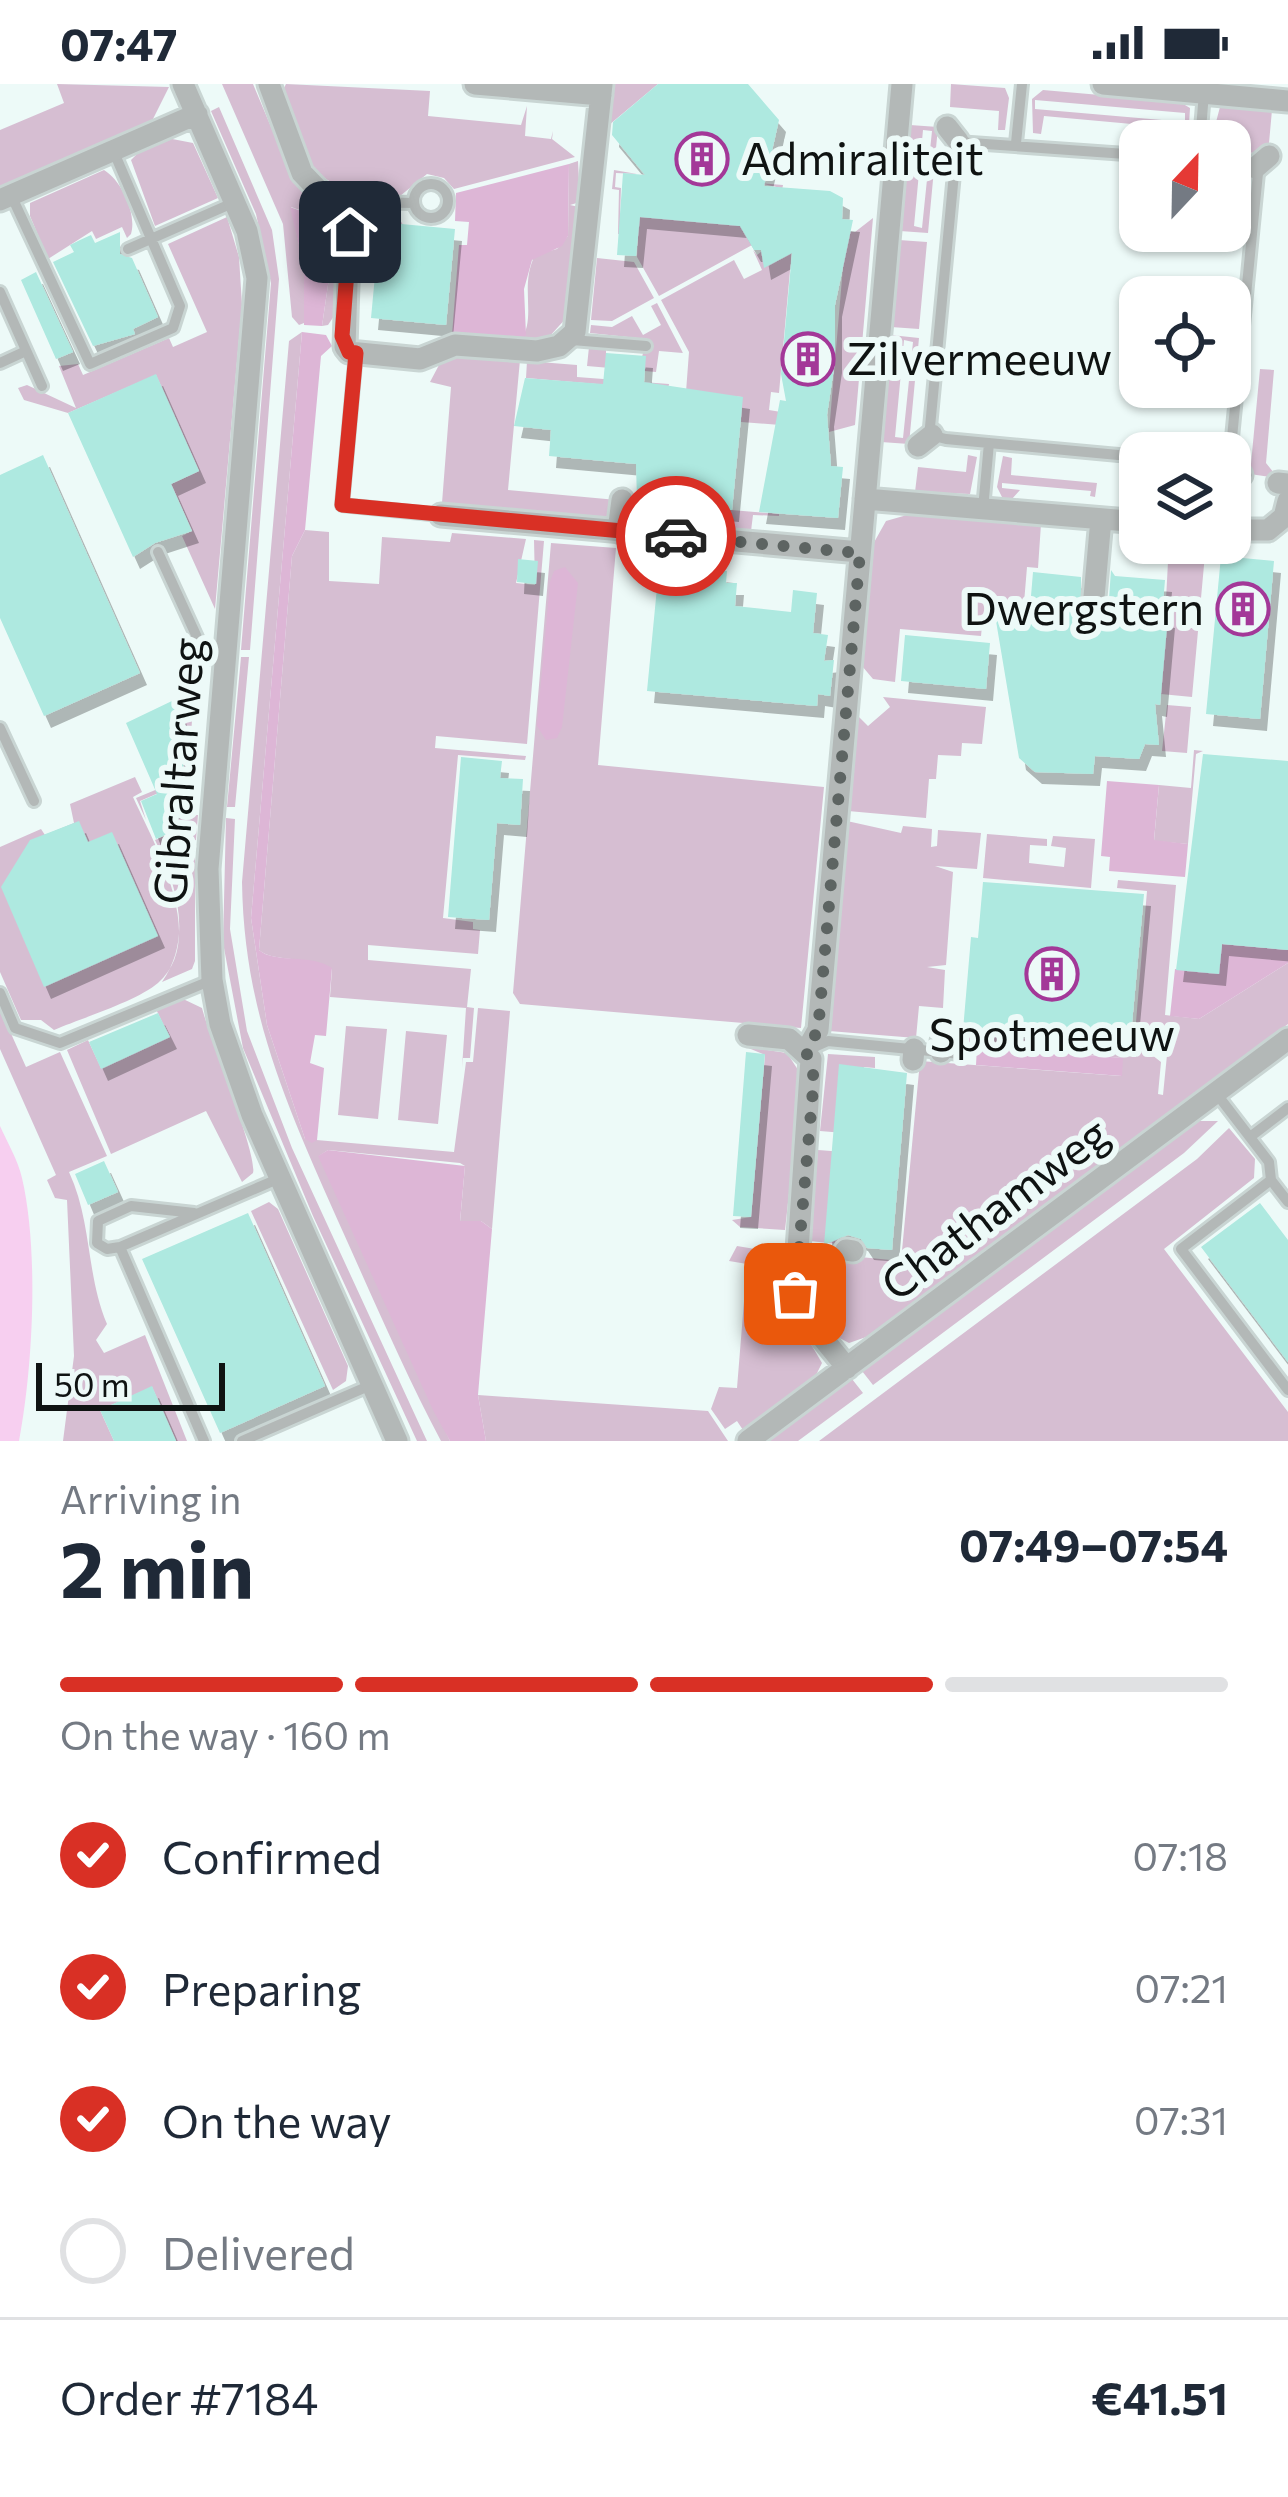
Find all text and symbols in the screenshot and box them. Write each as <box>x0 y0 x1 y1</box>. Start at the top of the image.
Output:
text: 07:47 <box>60 15 178 70</box>
north arrow <box>1119 120 1251 252</box>
map controls <box>1119 120 1251 564</box>
place label: Admiraliteit <box>741 129 984 184</box>
building icon: Admiraliteit <box>674 131 730 187</box>
pin <box>299 181 401 283</box>
icon: home <box>317 199 383 265</box>
button: locate <box>1119 276 1251 408</box>
place label: Zilvermeeuw <box>847 329 1112 384</box>
building icon: Zilvermeeuw <box>780 331 836 387</box>
button: layers <box>1119 432 1251 564</box>
courier <box>616 476 736 596</box>
icon: car <box>643 503 709 569</box>
place label: Dwergstern <box>964 579 1204 634</box>
building icon: Dwergstern <box>1215 581 1271 637</box>
street label: Gibraltarweg <box>140 636 213 906</box>
building icon: Spotmeeuw <box>1024 946 1080 1002</box>
place label: Spotmeeuw <box>929 1005 1175 1060</box>
street label: Chathamweg <box>869 1104 1118 1310</box>
pin <box>744 1243 846 1345</box>
icon: bag <box>762 1261 828 1327</box>
scale bar <box>36 1357 225 1410</box>
text: 50 m <box>54 1363 130 1404</box>
text: Arriving in <box>60 1474 241 1522</box>
text: 07:49–07:54 <box>959 1516 1228 1571</box>
text: 2 min <box>60 1519 254 1614</box>
text: On the way · 160 m <box>60 1710 390 1758</box>
icon: check <box>60 1822 126 1888</box>
text: Confirmed <box>162 1828 382 1883</box>
text: 07:18 <box>1133 1831 1228 1879</box>
icon: check <box>60 1954 126 2020</box>
text: Preparing <box>162 1960 361 2015</box>
text: 07:21 <box>1135 1963 1228 2011</box>
icon: check <box>60 2086 126 2152</box>
text: On the way <box>162 2092 392 2147</box>
text: 07:31 <box>1134 2095 1228 2143</box>
text: Delivered <box>162 2224 355 2279</box>
text: Order #7184 <box>60 2369 318 2424</box>
text: €41.51 <box>1091 2369 1228 2424</box>

